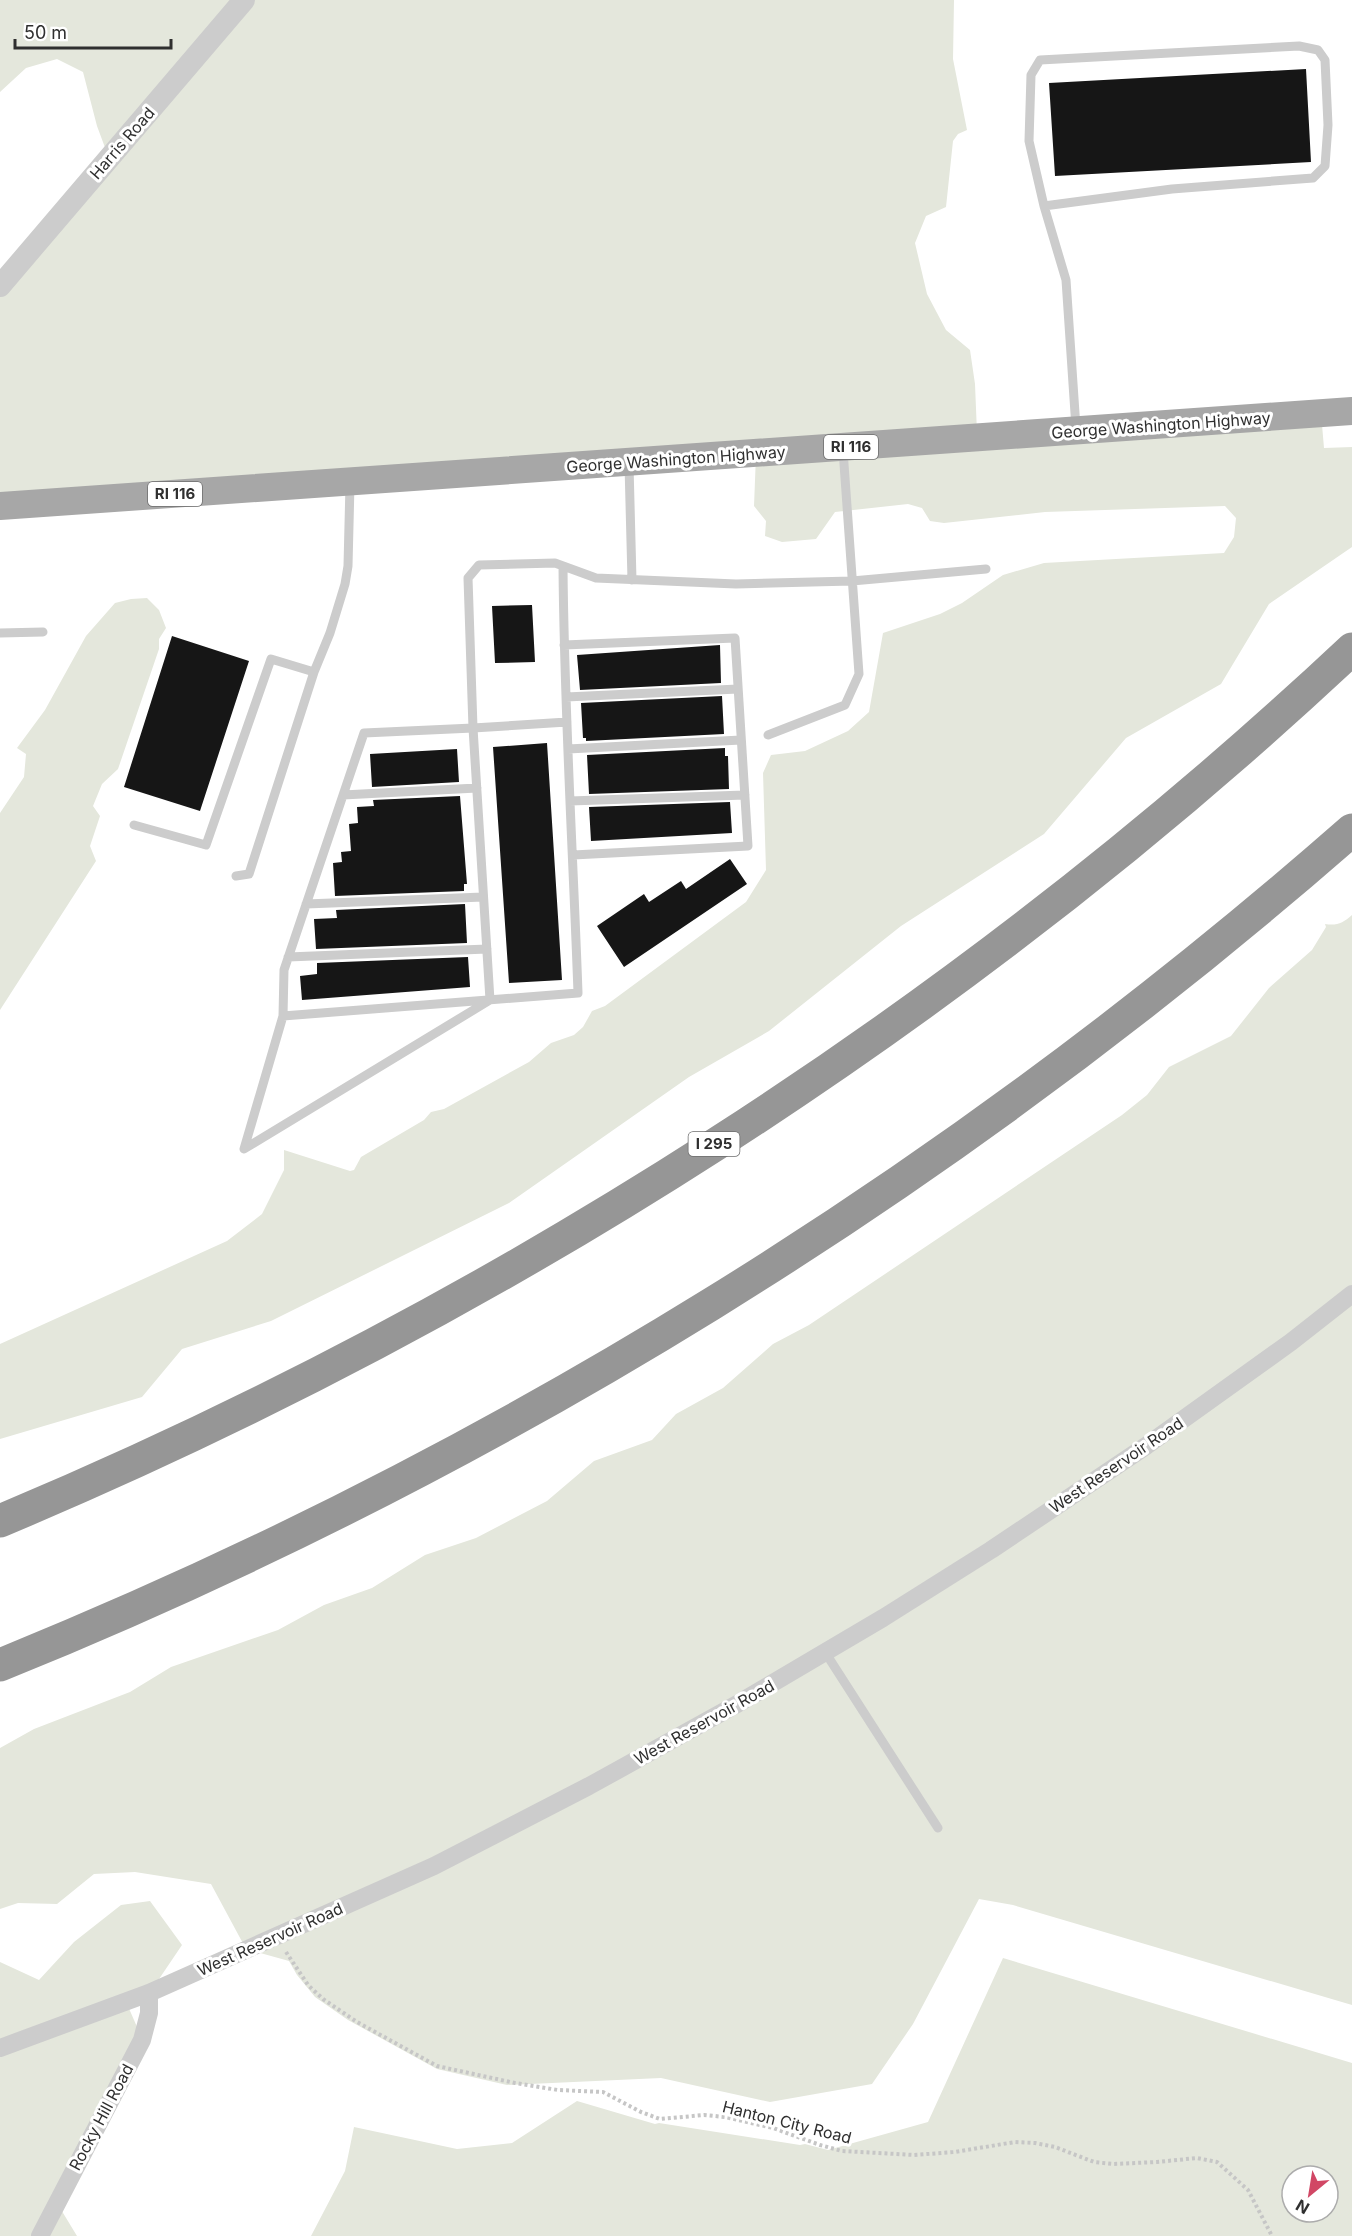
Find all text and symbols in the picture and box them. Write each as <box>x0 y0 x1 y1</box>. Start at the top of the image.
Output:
scale bar <box>15 12 171 50</box>
text: 50 m <box>24 22 67 43</box>
street label: Harris Road <box>85 103 159 183</box>
street label: George Washington Highway <box>1051 407 1271 443</box>
road number: RI 116 <box>824 435 878 459</box>
street label: George Washington Highway <box>566 441 786 477</box>
road number: RI 116 <box>148 482 202 506</box>
road number: I 295 <box>688 1132 740 1156</box>
street label: West Reservoir Road <box>1045 1413 1187 1517</box>
street label: West Reservoir Road <box>630 1675 778 1769</box>
street label: West Reservoir Road <box>194 1898 346 1980</box>
street label: Rocky Hill Road <box>65 2060 137 2174</box>
street label: Hanton City Road <box>720 2096 854 2148</box>
north arrow <box>1280 2164 1340 2224</box>
text: N <box>1292 2195 1313 2219</box>

